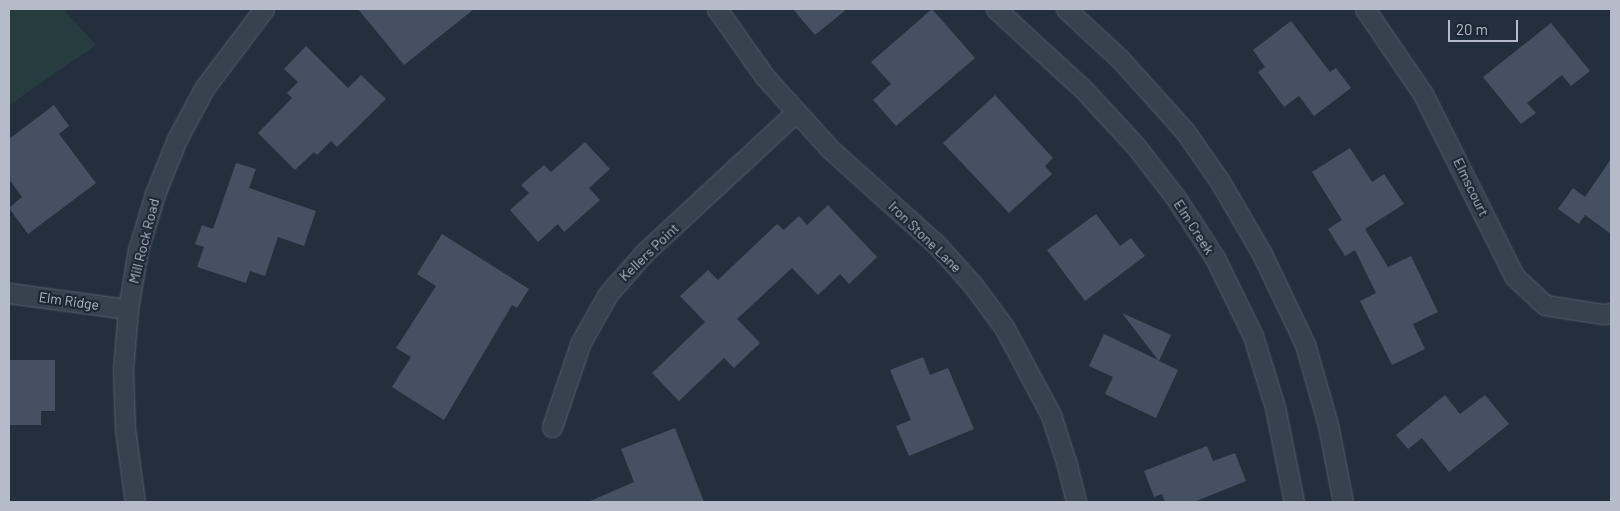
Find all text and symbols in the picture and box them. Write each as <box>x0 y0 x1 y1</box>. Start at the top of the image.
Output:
scale bar <box>1450 10 1520 42</box>
text: 20 m <box>1456 20 1488 38</box>
street label: Elmscourt <box>1450 155 1492 219</box>
street label: Mill Rock Road <box>125 197 163 285</box>
street label: Elm Creek <box>1170 197 1218 257</box>
street label: Iron Stone Lane <box>885 198 965 276</box>
street label: Kellers Point <box>616 220 682 284</box>
street label: Elm Ridge <box>38 288 100 314</box>

